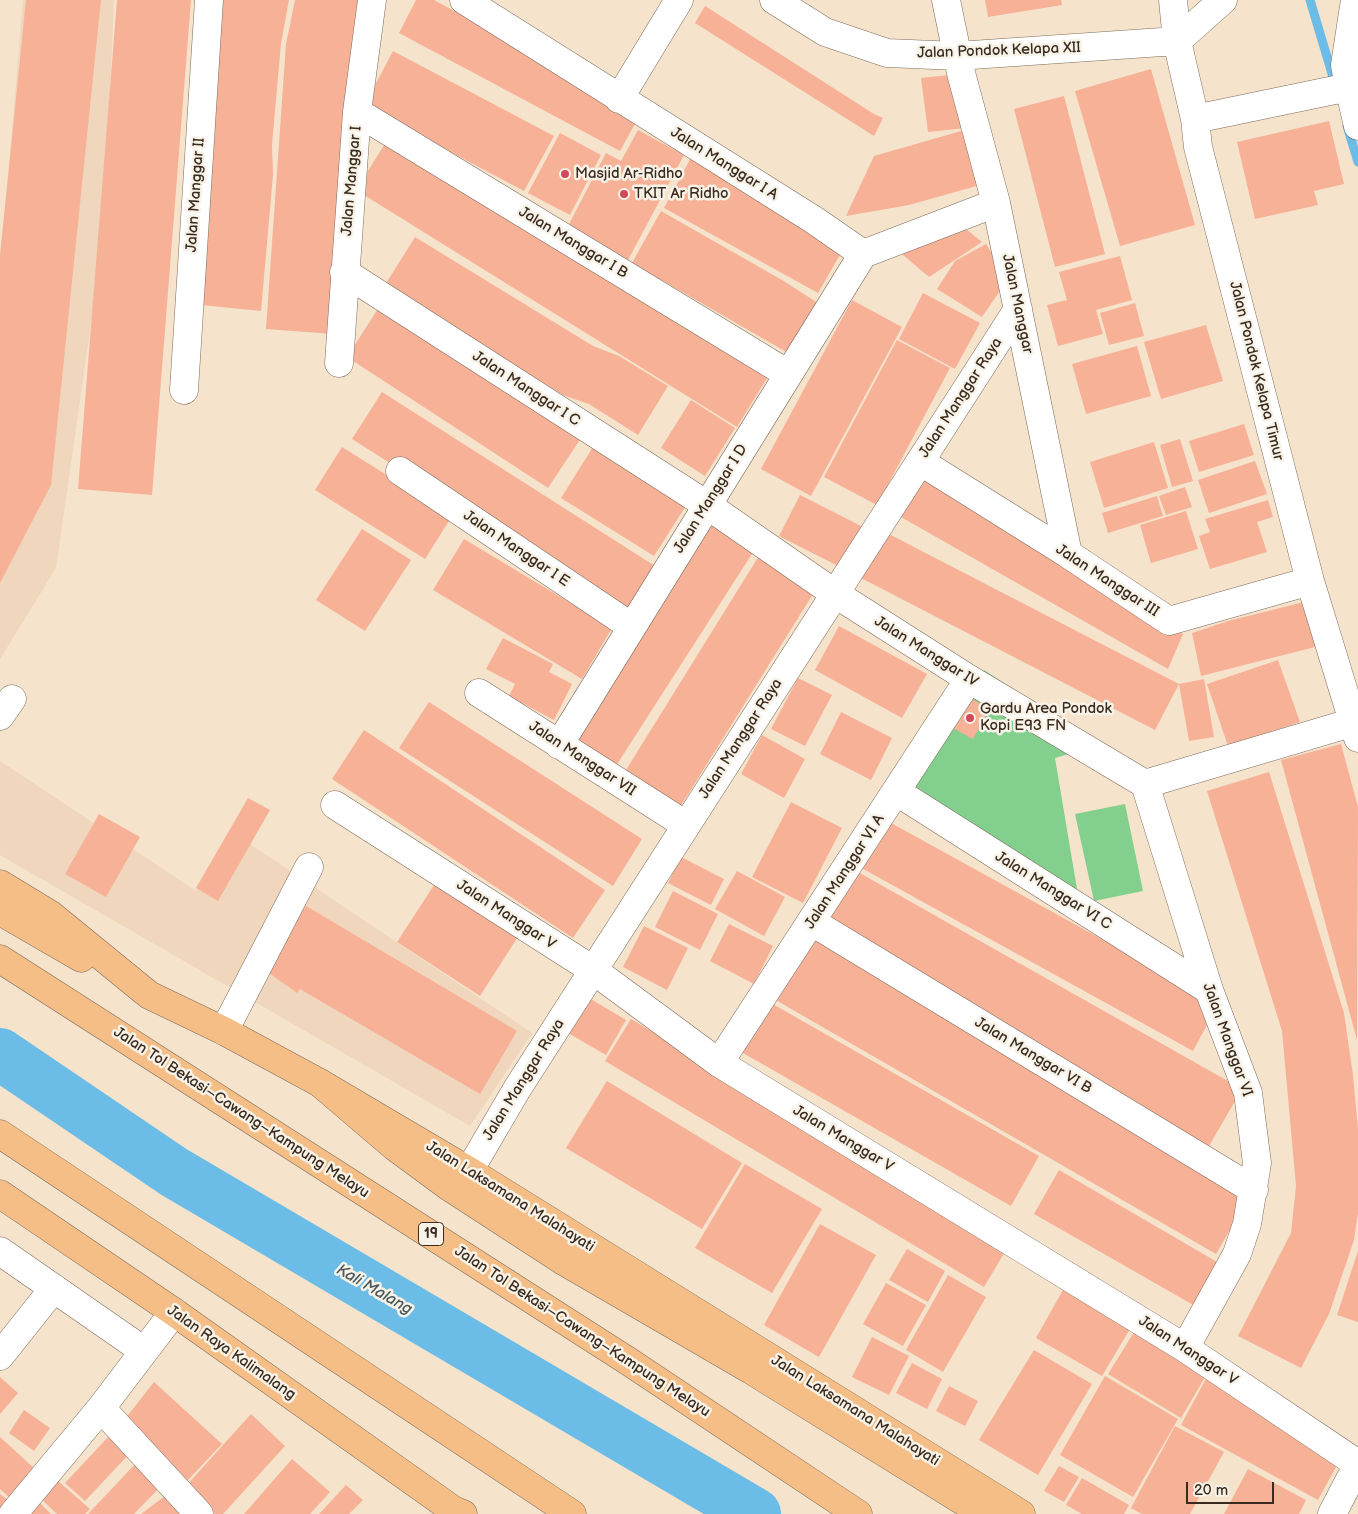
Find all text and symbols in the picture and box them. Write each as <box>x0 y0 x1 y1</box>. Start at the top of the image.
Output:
street label: Jalan Pondok Kelapa XII <box>917 39 1081 63</box>
street label: Jalan Manggar I A <box>667 124 781 204</box>
street label: Jalan Manggar I <box>338 125 366 237</box>
street label: Jalan Manggar II <box>183 137 209 253</box>
place label: Masjid Ar-Ridho <box>575 165 683 183</box>
marker: Masjid Ar-Ridho <box>559 168 571 180</box>
place label: TKIT Ar Ridho <box>634 185 729 203</box>
marker: TKIT Ar Ridho <box>618 188 630 200</box>
street label: Jalan Manggar I B <box>515 203 631 283</box>
street label: Jalan Manggar <box>998 253 1036 355</box>
street label: Jalan Pondok Kelapa Timur <box>1225 280 1287 462</box>
street label: Jalan Manggar Raya <box>915 335 1007 461</box>
street label: Jalan Manggar I C <box>469 347 583 431</box>
street label: Jalan Manggar I D <box>670 441 752 557</box>
street label: Jalan Manggar I E <box>460 507 572 591</box>
street label: Jalan Manggar III <box>1052 541 1162 621</box>
street label: Jalan Manggar IV <box>871 613 981 691</box>
street label: Jalan Manggar Raya <box>695 676 787 802</box>
place label: Gardu Area Pondok Kopi E93 FN <box>980 700 1112 735</box>
marker: Gardu Area Pondok Kopi E93 FN <box>964 712 976 724</box>
street label: Jalan Manggar VII <box>525 718 639 800</box>
street label: Jalan Manggar VI A <box>801 811 889 933</box>
street label: Jalan Manggar VI C <box>991 848 1115 934</box>
street label: Jalan Manggar V <box>453 876 559 954</box>
street label: Jalan Manggar VI <box>1198 981 1256 1099</box>
street label: Jalan Manggar VI B <box>971 1014 1095 1098</box>
street label: Jalan Manggar Raya <box>479 1016 569 1144</box>
street label: Jalan Tol Bekasi–Cawang–Kampung Melayu <box>110 1023 372 1203</box>
street label: Jalan Manggar V <box>789 1102 897 1176</box>
street label: Jalan Laksamana Malahayati <box>423 1138 597 1256</box>
road number: 19 <box>418 1222 444 1246</box>
street label: Jalan Tol Bekasi–Cawang–Kampung Melayu <box>451 1242 713 1422</box>
water label: Kali Malang <box>333 1261 415 1319</box>
street label: Jalan Raya Kalimalang <box>163 1302 299 1404</box>
street label: Jalan Manggar V <box>1135 1312 1241 1390</box>
street label: Jalan Laksamana Malahayati <box>768 1352 942 1470</box>
scale bar <box>1188 1472 1276 1504</box>
text: 20 m <box>1194 1481 1228 1500</box>

